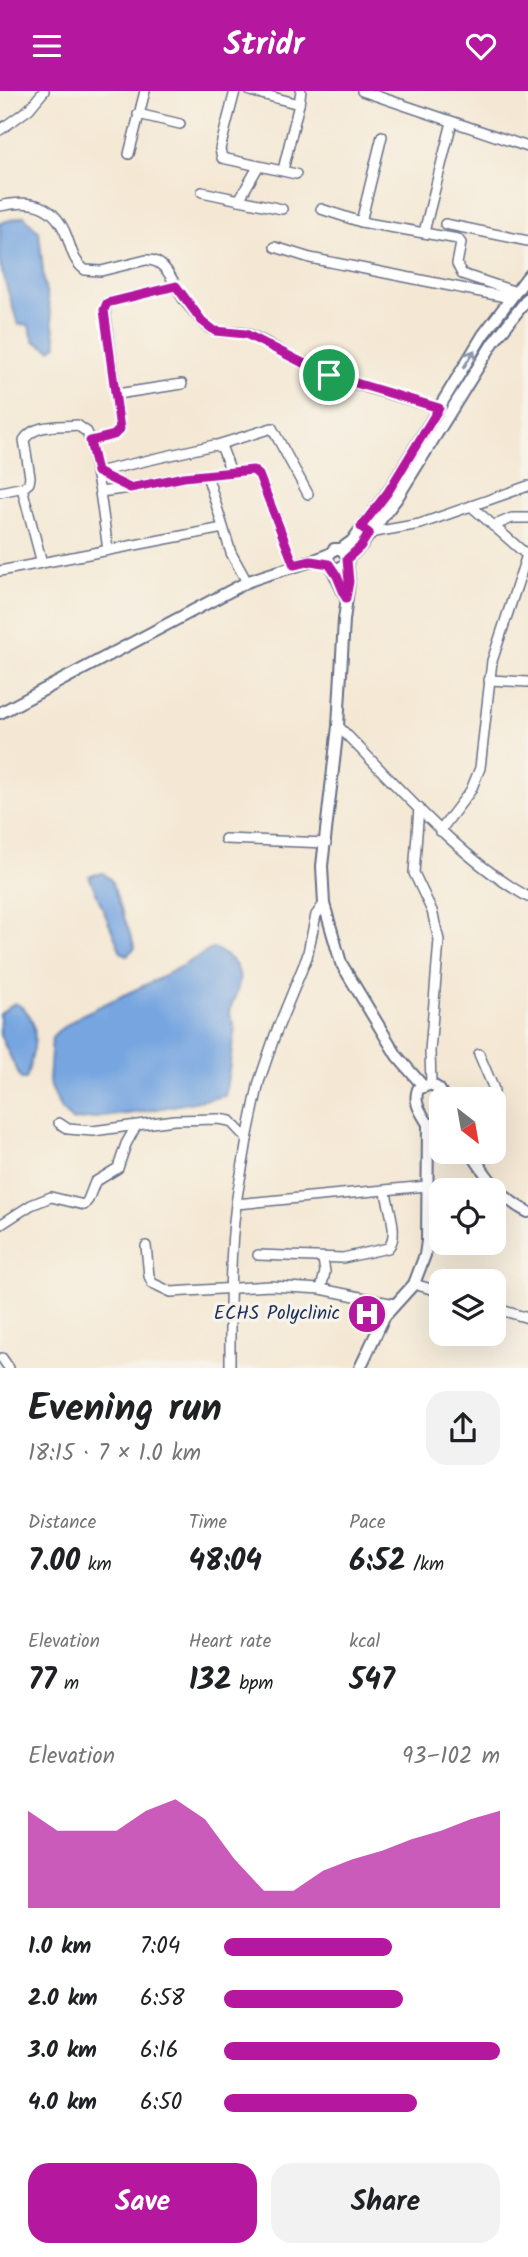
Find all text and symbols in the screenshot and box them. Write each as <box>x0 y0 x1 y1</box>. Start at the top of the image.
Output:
text: Stridr <box>224 20 304 71</box>
icon: menu <box>28 27 66 65</box>
icon: heart <box>462 27 500 65</box>
pin <box>299 345 359 405</box>
one-way arrow <box>462 349 476 369</box>
icon: arrive <box>310 356 348 394</box>
north arrow <box>429 1087 506 1164</box>
map controls <box>429 1087 506 1346</box>
button: locate <box>429 1178 506 1255</box>
button: layers <box>429 1269 506 1346</box>
hospital icon: ECHS Polyclinic <box>346 1293 388 1335</box>
place label: ECHS Polyclinic <box>214 1299 340 1329</box>
text: Evening run <box>28 1380 222 1440</box>
button: share <box>426 1391 500 1465</box>
text: 18:15 · 7 × 1.0 km <box>28 1436 201 1472</box>
text: Distance <box>28 1508 96 1538</box>
text: Time <box>189 1508 227 1538</box>
text: Pace <box>349 1508 386 1538</box>
text: 7.00 <box>28 1538 80 1586</box>
text: 48:04 <box>189 1538 262 1586</box>
text: 6:52 <box>349 1538 406 1586</box>
text: km <box>80 1550 112 1580</box>
text: /km <box>406 1550 444 1580</box>
text: Elevation <box>28 1627 100 1657</box>
text: Heart rate <box>189 1627 271 1657</box>
text: kcal <box>349 1627 380 1657</box>
text: 77 <box>28 1657 56 1705</box>
text: 132 <box>189 1657 232 1705</box>
text: 547 <box>349 1657 395 1705</box>
text: m <box>56 1669 79 1699</box>
text: bpm <box>232 1669 273 1699</box>
text: Elevation <box>28 1739 115 1775</box>
text: 93–102 m <box>402 1739 500 1775</box>
text: 1.0 km <box>28 1929 91 1965</box>
text: 7:04 <box>140 1929 180 1965</box>
text: 2.0 km <box>28 1981 98 2017</box>
text: 6:58 <box>140 1981 185 2017</box>
text: 3.0 km <box>28 2033 97 2069</box>
text: 6:16 <box>140 2033 178 2069</box>
text: 4.0 km <box>28 2085 97 2121</box>
text: 6:50 <box>140 2085 182 2121</box>
button: Save <box>28 2163 257 2243</box>
button: Share <box>271 2163 500 2243</box>

